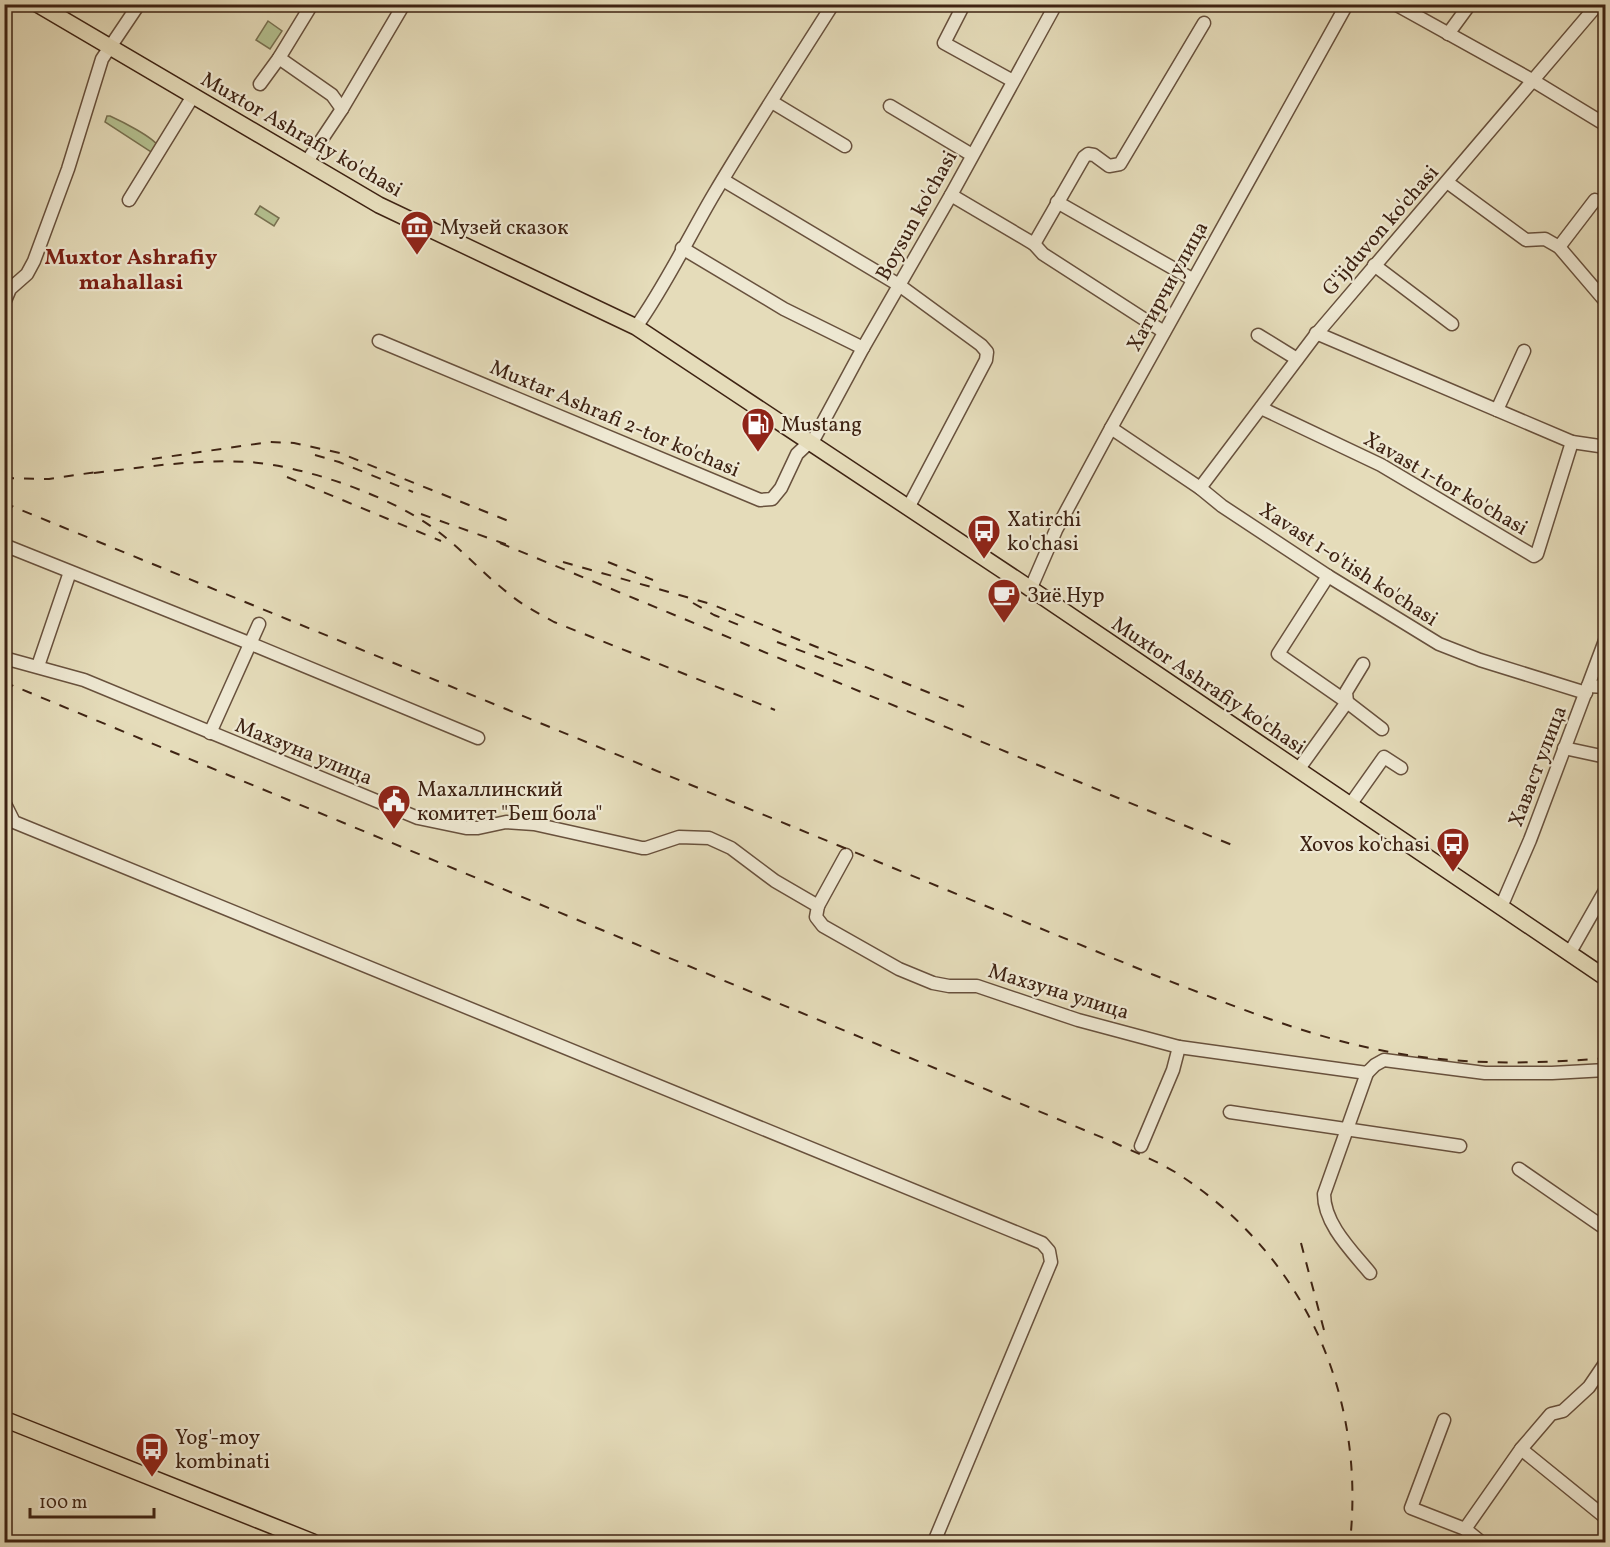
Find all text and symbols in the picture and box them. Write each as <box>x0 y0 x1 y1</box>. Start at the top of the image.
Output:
street label: Muxtor Ashrafiy ko'chasi <box>195 66 407 205</box>
street label: Boysun ko'chasi <box>870 145 965 286</box>
street label: G'ijduvon ko'chasi <box>1316 159 1446 303</box>
museum icon: Музей сказок <box>399 209 435 256</box>
place label: Музей сказок <box>440 214 568 243</box>
street label: Хатирчи улица <box>1120 216 1216 357</box>
district label: Muxtor Ashrafiy mahallasi <box>45 243 218 299</box>
street label: Muxtar Ashrafi 2-tor ko'chasi <box>485 354 744 485</box>
fuel station icon: Mustang <box>740 406 776 453</box>
place label: Mustang <box>781 411 862 440</box>
street label: Xavast 1-tor ko'chasi <box>1358 425 1533 543</box>
street label: Xavast 1-o'tish ko'chasi <box>1253 497 1443 634</box>
place label: Xatirchi ko'chasi <box>1007 506 1081 559</box>
bus stop icon: Xatirchi ko'chasi <box>966 513 1002 560</box>
cafe icon: Зиё Нур <box>986 577 1022 624</box>
place label: Зиё Нур <box>1027 582 1105 611</box>
street label: Muxtor Ashrafiy ko'chasi <box>1105 610 1311 762</box>
street label: Хаваст улица <box>1502 702 1575 831</box>
street label: Махзуна улица <box>230 712 377 793</box>
place label: Махаллинский комитет "Беш бола" <box>417 776 603 829</box>
public building icon: Махаллинский комитет "Беш бола" <box>376 783 412 830</box>
bus stop icon: Xovos ko'chasi <box>1435 826 1471 873</box>
place label: Xovos ko'chasi <box>1299 831 1430 860</box>
street label: Махзуна улица <box>984 957 1133 1028</box>
place label: Yog'-moy kombinati <box>175 1424 270 1477</box>
bus stop icon: Yog'-moy kombinati <box>134 1431 170 1478</box>
scale bar <box>30 1481 154 1519</box>
text: 100 m <box>39 1491 88 1516</box>

